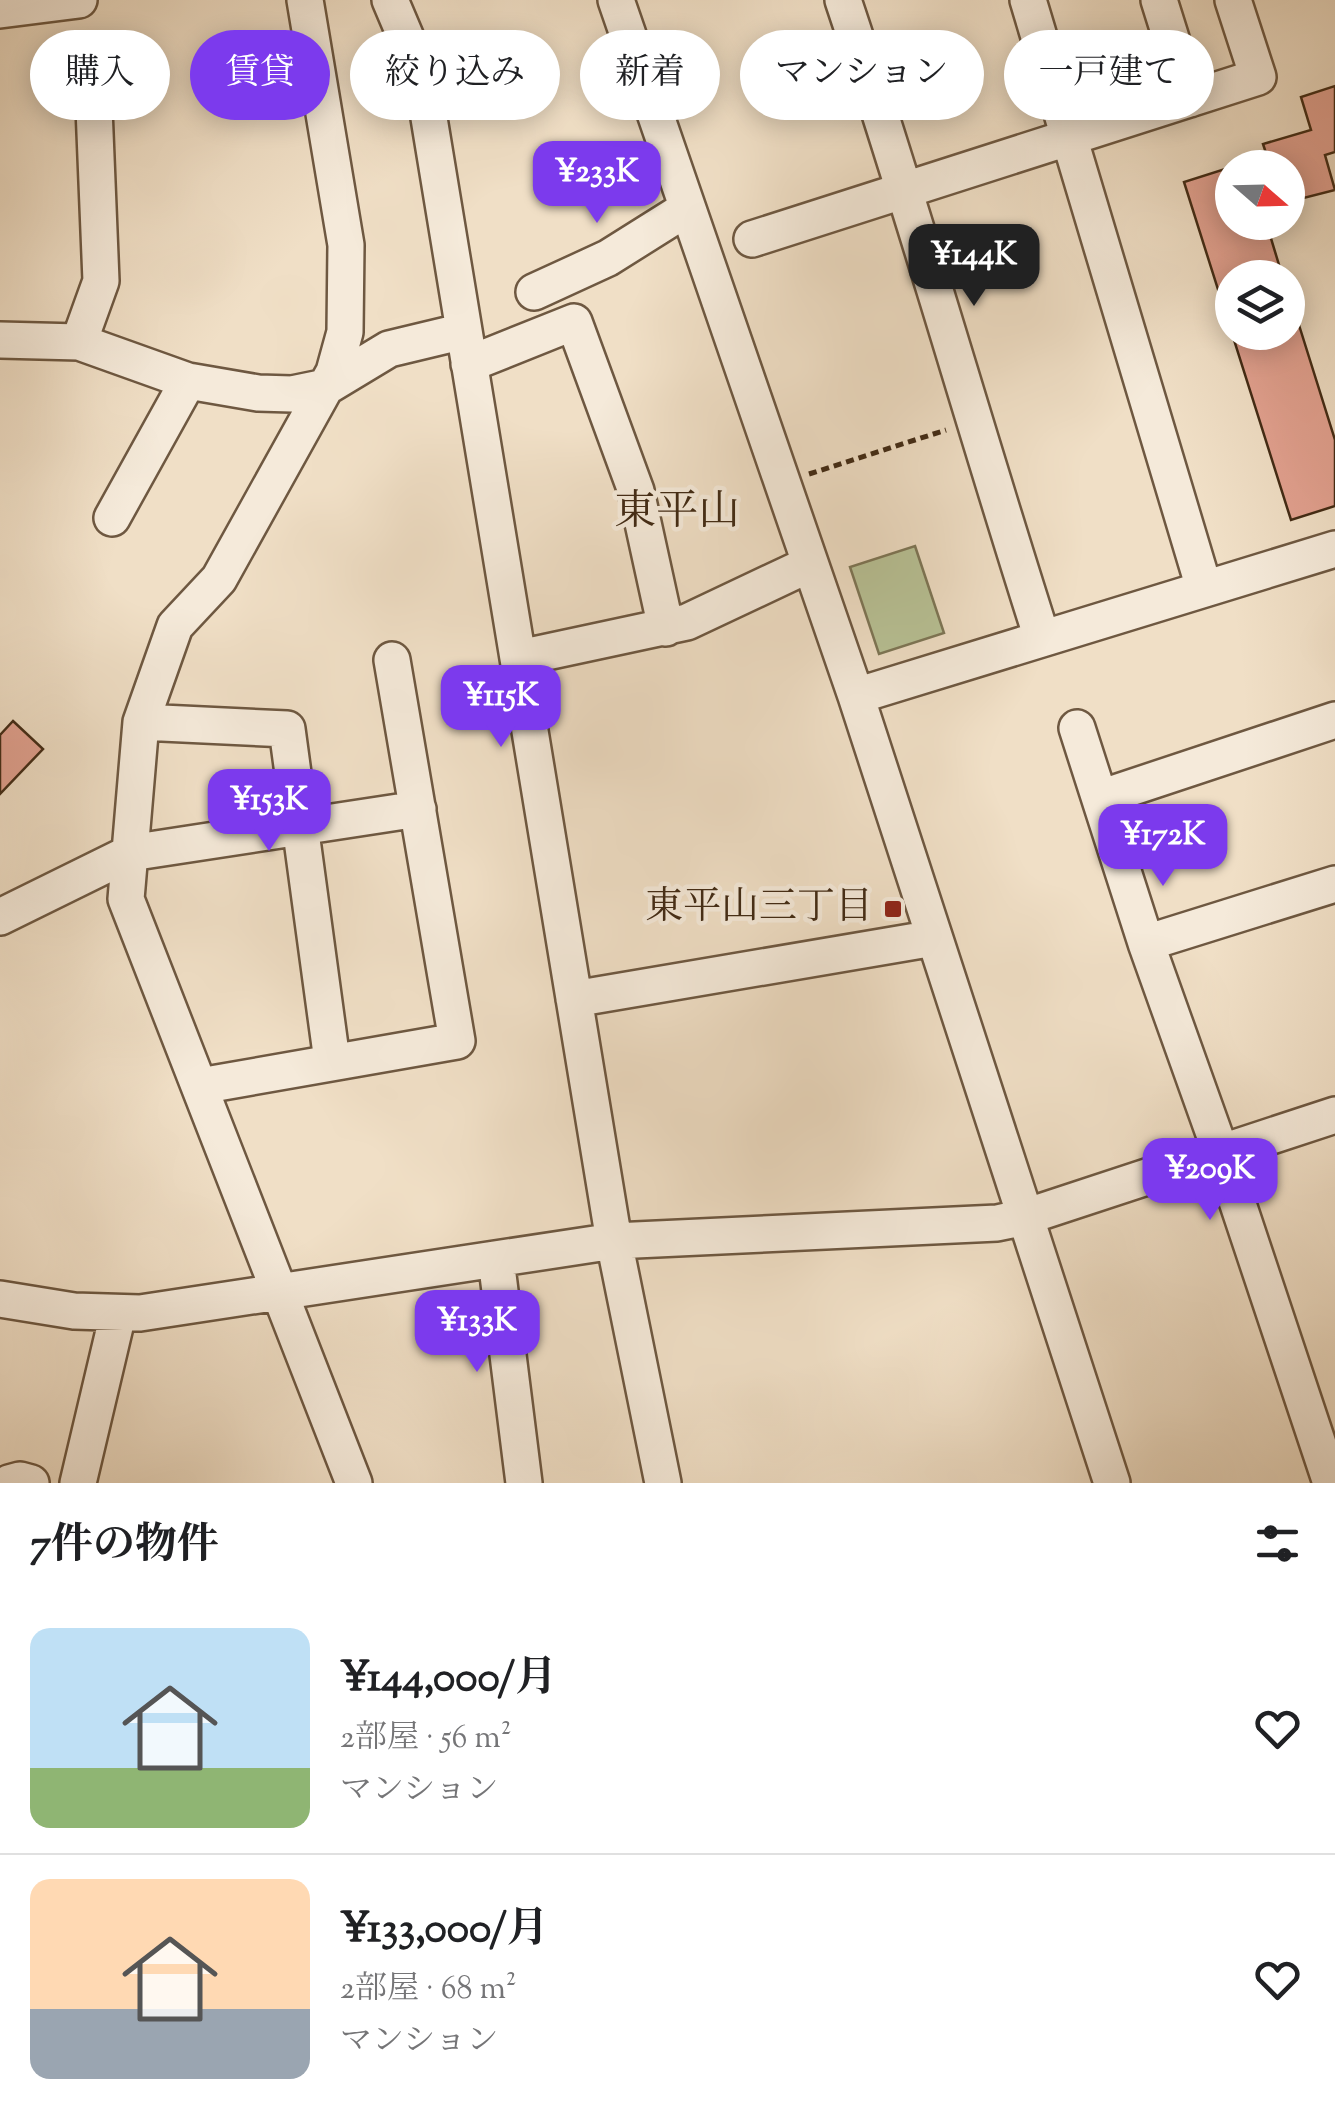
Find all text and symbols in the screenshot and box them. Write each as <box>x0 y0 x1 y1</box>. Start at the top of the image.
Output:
chip: 購入 <box>30 30 170 120</box>
chip: 賃貸 <box>190 30 330 120</box>
chip: 絞り込み <box>350 30 560 120</box>
chip: 新着 <box>580 30 720 120</box>
chip: マンション <box>740 30 984 120</box>
chip: 一戸建て <box>1004 30 1214 120</box>
pin: ¥233K <box>527 141 667 226</box>
text: ¥233K <box>555 150 639 196</box>
north arrow <box>1215 150 1305 240</box>
map controls <box>1215 150 1305 350</box>
pin: ¥144K <box>904 224 1044 309</box>
text: ¥144K <box>931 233 1017 279</box>
button: layers <box>1215 260 1305 350</box>
district label: 東平山 <box>614 484 740 544</box>
pin: ¥115K <box>431 665 571 750</box>
text: ¥115K <box>463 674 539 720</box>
pin: ¥153K <box>199 769 339 854</box>
text: ¥153K <box>230 778 308 824</box>
pin: ¥172K <box>1093 804 1233 889</box>
text: ¥172K <box>1120 813 1206 859</box>
place label: 東平山三丁目 <box>645 882 873 936</box>
marker: 東平山三丁目 <box>882 898 904 920</box>
pin: ¥209K <box>1140 1138 1280 1223</box>
text: ¥209K <box>1165 1147 1255 1193</box>
pin: ¥133K <box>407 1290 547 1375</box>
text: ¥133K <box>437 1299 517 1345</box>
icon: filters <box>1250 1516 1305 1571</box>
text: 7件の物件 <box>30 1517 219 1577</box>
text: ¥144,000/月 <box>340 1650 557 1710</box>
icon: home <box>110 1668 230 1788</box>
icon: heart <box>1250 1701 1305 1756</box>
text: 2部屋 · 56 m² <box>340 1716 512 1762</box>
text: マンション <box>340 1768 499 1814</box>
text: ¥133,000/月 <box>340 1901 549 1961</box>
icon: home <box>110 1919 230 2039</box>
icon: heart <box>1250 1952 1305 2007</box>
text: 2部屋 · 68 m² <box>340 1967 517 2013</box>
text: マンション <box>340 2019 499 2065</box>

